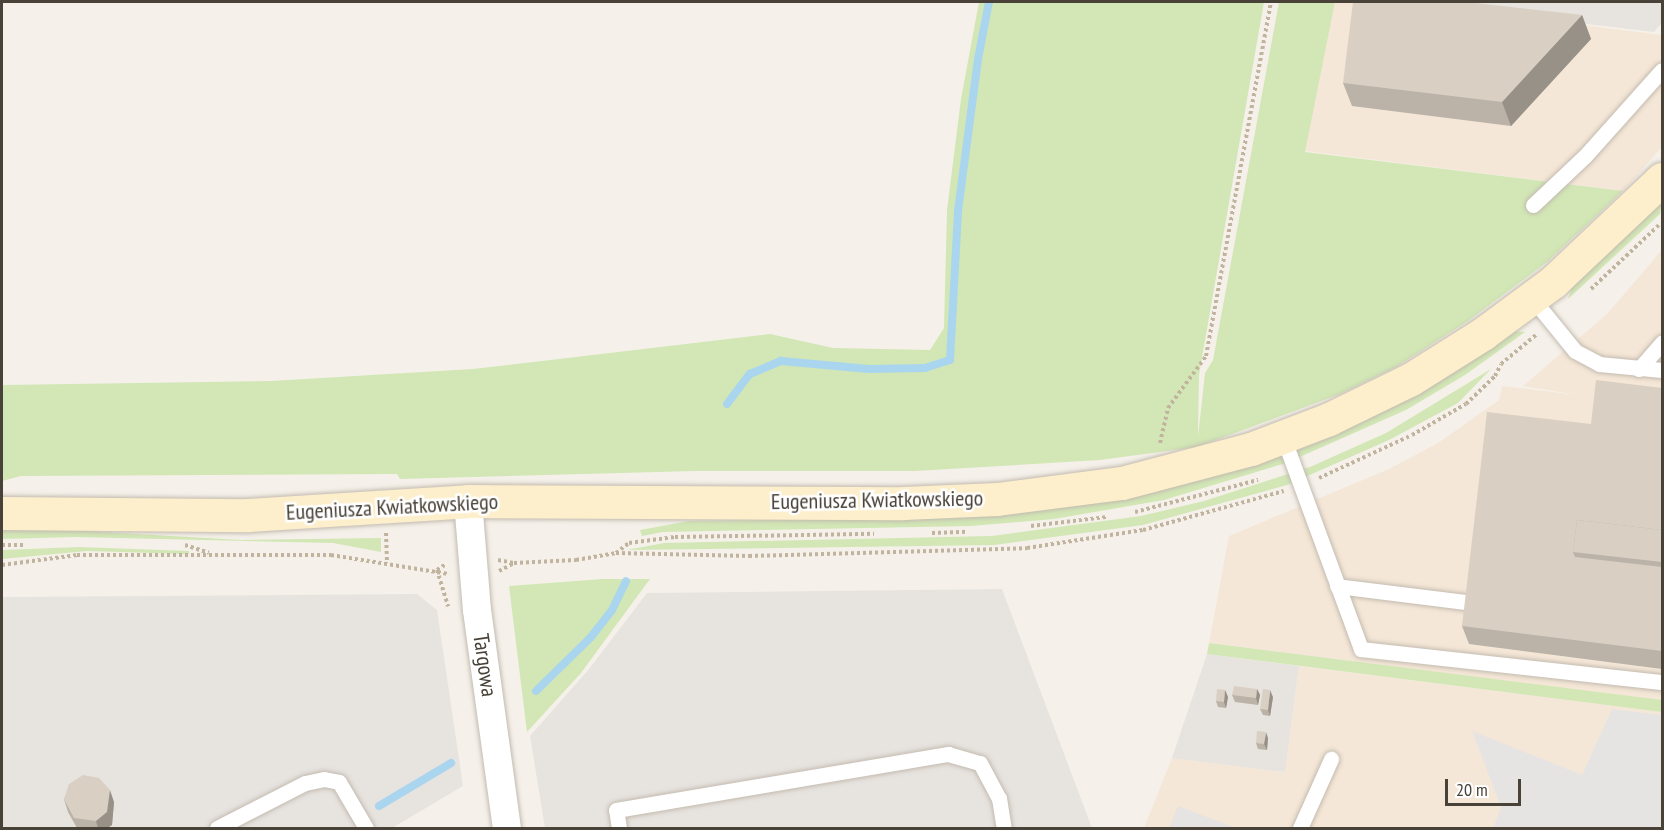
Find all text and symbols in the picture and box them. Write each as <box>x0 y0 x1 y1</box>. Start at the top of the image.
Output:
street label: Eugeniusza Kwiatkowskiego <box>771 485 983 515</box>
street label: Eugeniusza Kwiatkowskiego <box>285 488 499 526</box>
street label: Targowa <box>468 632 502 698</box>
scale bar <box>1448 767 1524 805</box>
text: 20 m <box>1456 778 1488 801</box>

